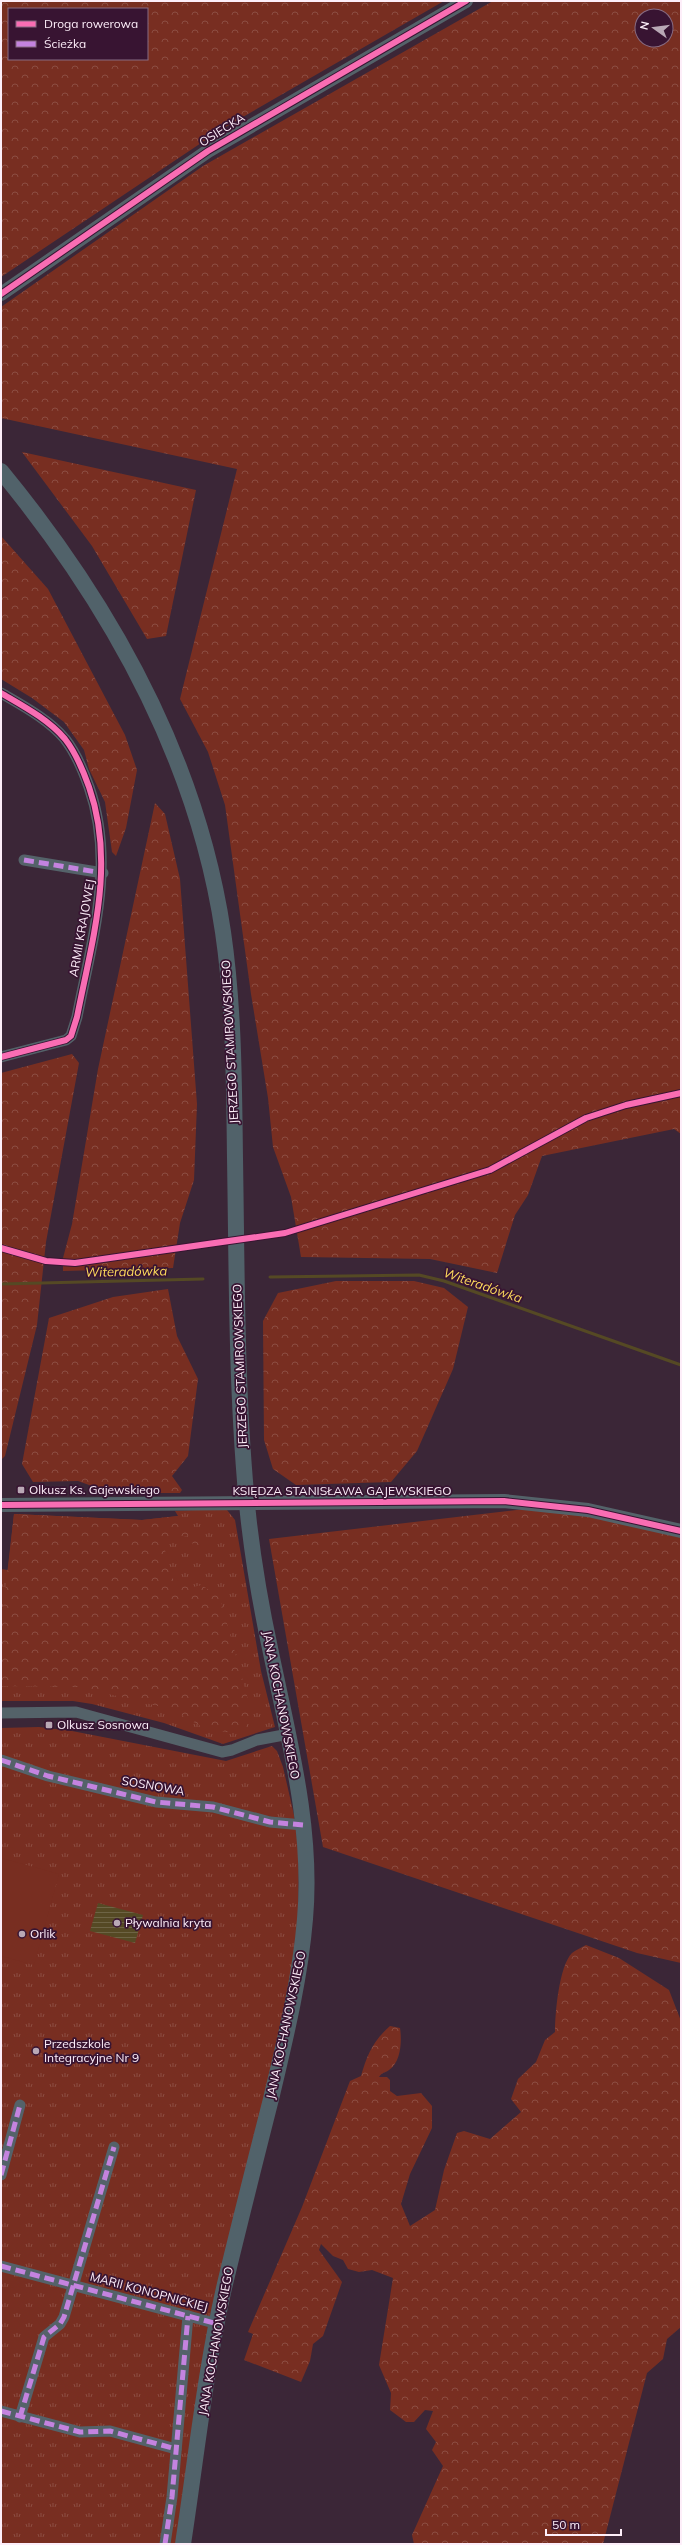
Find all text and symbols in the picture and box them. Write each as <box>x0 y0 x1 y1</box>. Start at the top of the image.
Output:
legend <box>8 8 148 60</box>
north arrow <box>634 8 674 48</box>
text: Droga rowerowa <box>44 16 138 31</box>
text: N <box>636 20 652 31</box>
text: Ścieżka <box>44 36 86 51</box>
street label: OSIECKA <box>196 110 248 149</box>
street label: ARMII KRAJOWEJ <box>66 878 97 978</box>
street label: JERZEGO STAMIROWSKIEGO <box>218 960 241 1124</box>
water label: Witeradówka <box>85 1262 168 1280</box>
water label: Witeradówka <box>441 1264 525 1306</box>
street label: JERZEGO STAMIROWSKIEGO <box>229 1284 250 1448</box>
place label: Olkusz Ks. Gajewskiego <box>29 1482 160 1497</box>
street label: KSIĘDZA STANISŁAWA GAJEWSKIEGO <box>232 1483 452 1498</box>
marker: Olkusz Ks. Gajewskiego <box>16 1485 26 1495</box>
street label: JANA KOCHANOWSKIEGO <box>260 1629 303 1780</box>
place label: Olkusz Sosnowa <box>57 1717 149 1732</box>
marker: Olkusz Sosnowa <box>44 1720 54 1730</box>
street label: SOSNOWA <box>120 1773 186 1798</box>
place label: Pływalnia kryta <box>125 1915 212 1930</box>
marker: Pływalnia kryta <box>112 1918 122 1928</box>
place label: Orlik <box>30 1926 56 1941</box>
marker: Orlik <box>17 1929 27 1939</box>
street label: JANA KOCHANOWSKIEGO <box>262 1950 309 2100</box>
place label: Przedszkole Integracyjne Nr 9 <box>44 2036 139 2065</box>
marker: Przedszkole Integracyjne Nr 9 <box>31 2046 41 2056</box>
street label: JANA KOCHANOWSKIEGO <box>195 2265 236 2417</box>
street label: MARII KONOPNICKIEJ <box>89 2269 210 2314</box>
scale bar <box>546 2511 621 2537</box>
text: 50 m <box>552 2517 580 2532</box>

